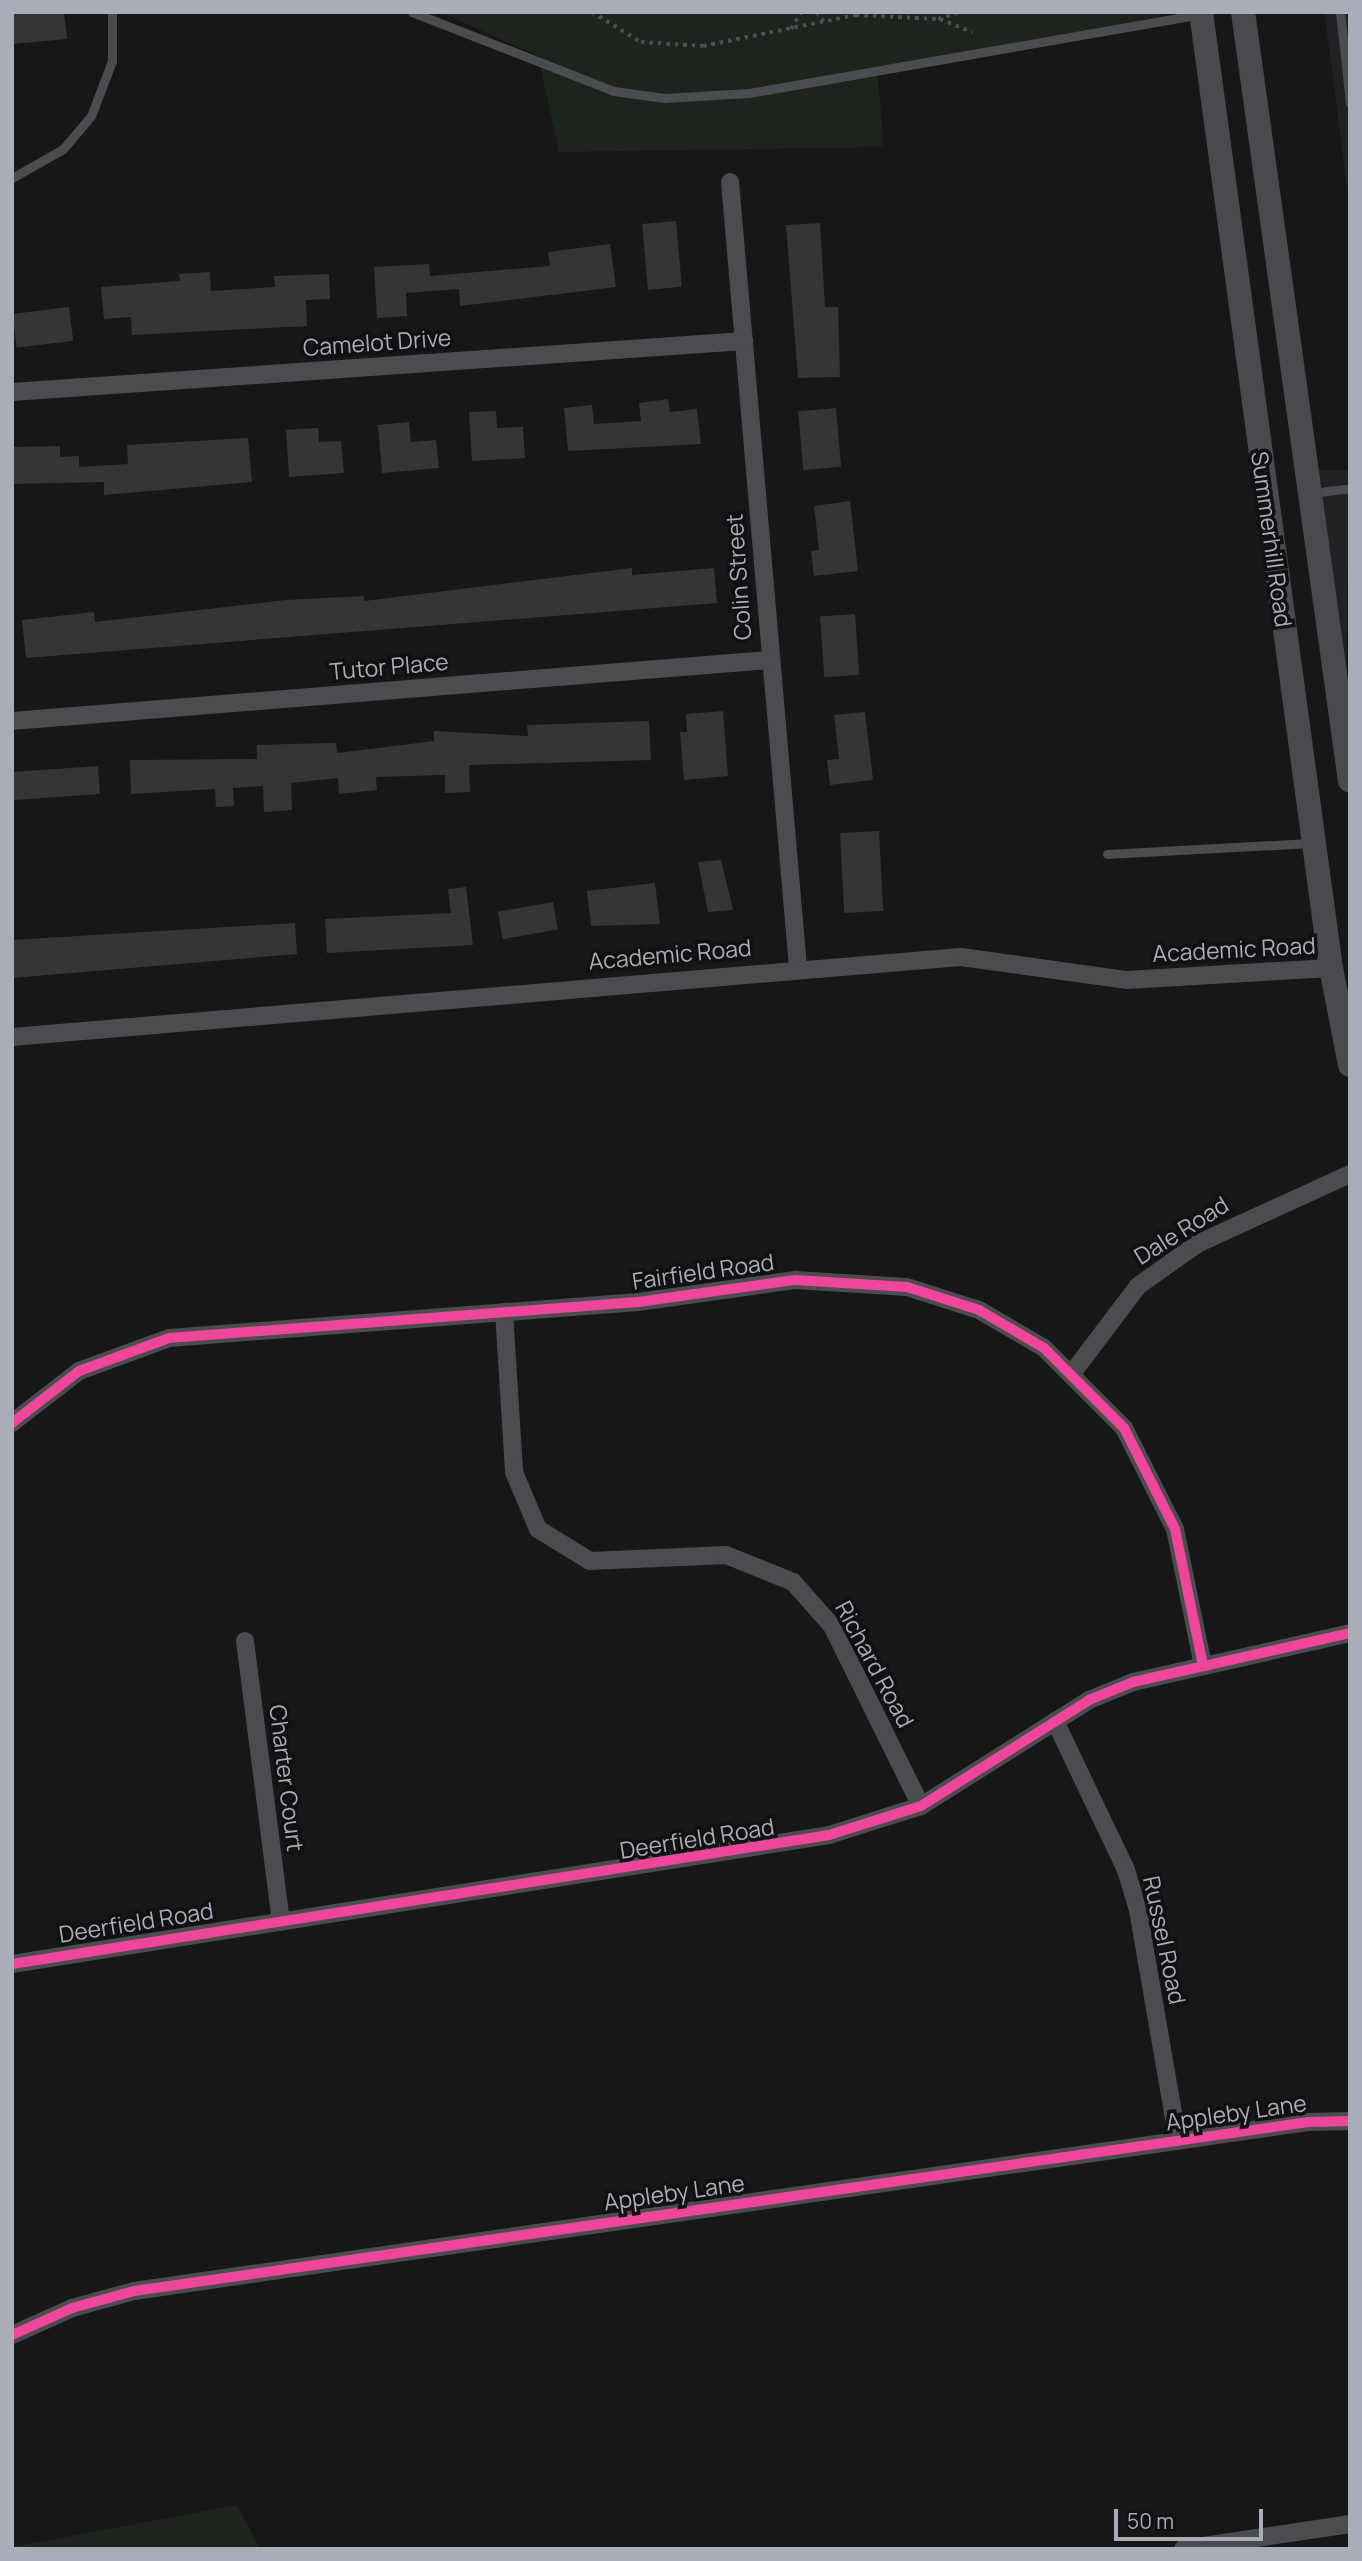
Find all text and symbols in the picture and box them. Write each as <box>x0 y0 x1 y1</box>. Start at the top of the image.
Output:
street label: Camelot Drive <box>302 323 452 361</box>
street label: Summerhill Road <box>1246 449 1298 629</box>
street label: Colin Street <box>720 513 756 641</box>
street label: Tutor Place <box>328 647 450 685</box>
street label: Academic Road <box>1152 931 1316 967</box>
street label: Academic Road <box>587 933 753 975</box>
street label: Dale Road <box>1129 1190 1233 1270</box>
street label: Fairfield Road <box>630 1247 776 1295</box>
street label: Richard Road <box>830 1596 920 1732</box>
street label: Charter Court <box>264 1703 310 1853</box>
street label: Deerfield Road <box>618 1812 776 1864</box>
street label: Russel Road <box>1138 1873 1192 2007</box>
street label: Deerfield Road <box>57 1896 215 1948</box>
street label: Appleby Lane <box>1164 2088 1308 2136</box>
street label: Appleby Lane <box>602 2168 746 2216</box>
scale bar <box>1117 2494 1266 2538</box>
text: 50 m <box>1127 2507 1174 2535</box>

